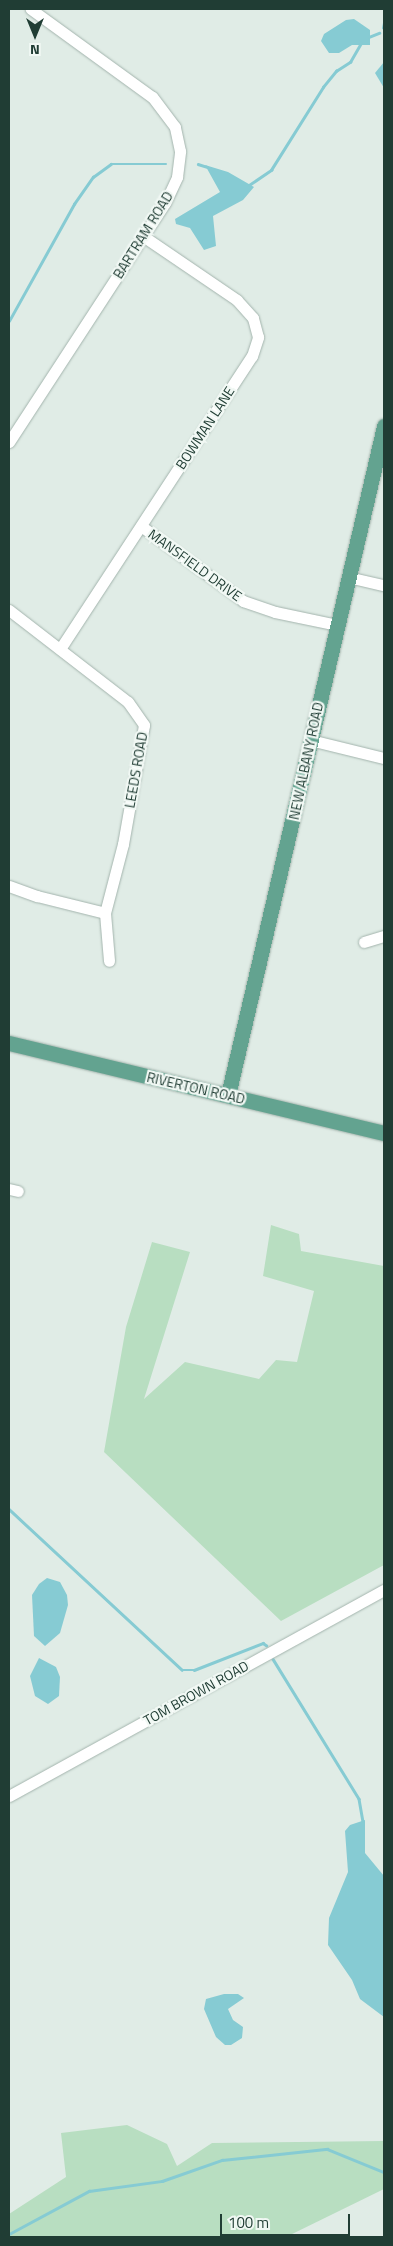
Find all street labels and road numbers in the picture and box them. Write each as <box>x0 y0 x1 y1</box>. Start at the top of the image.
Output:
street label: BARTRAM ROAD <box>110 188 176 282</box>
street label: BOWMAN LANE <box>172 384 238 472</box>
street label: MANSFIELD DRIVE <box>145 525 245 605</box>
street label: NEW ALBANY ROAD <box>285 701 327 821</box>
street label: LEEDS ROAD <box>121 731 151 809</box>
street label: RIVERTON ROAD <box>145 1069 247 1107</box>
street label: TOM BROWN ROAD <box>140 1657 252 1729</box>

